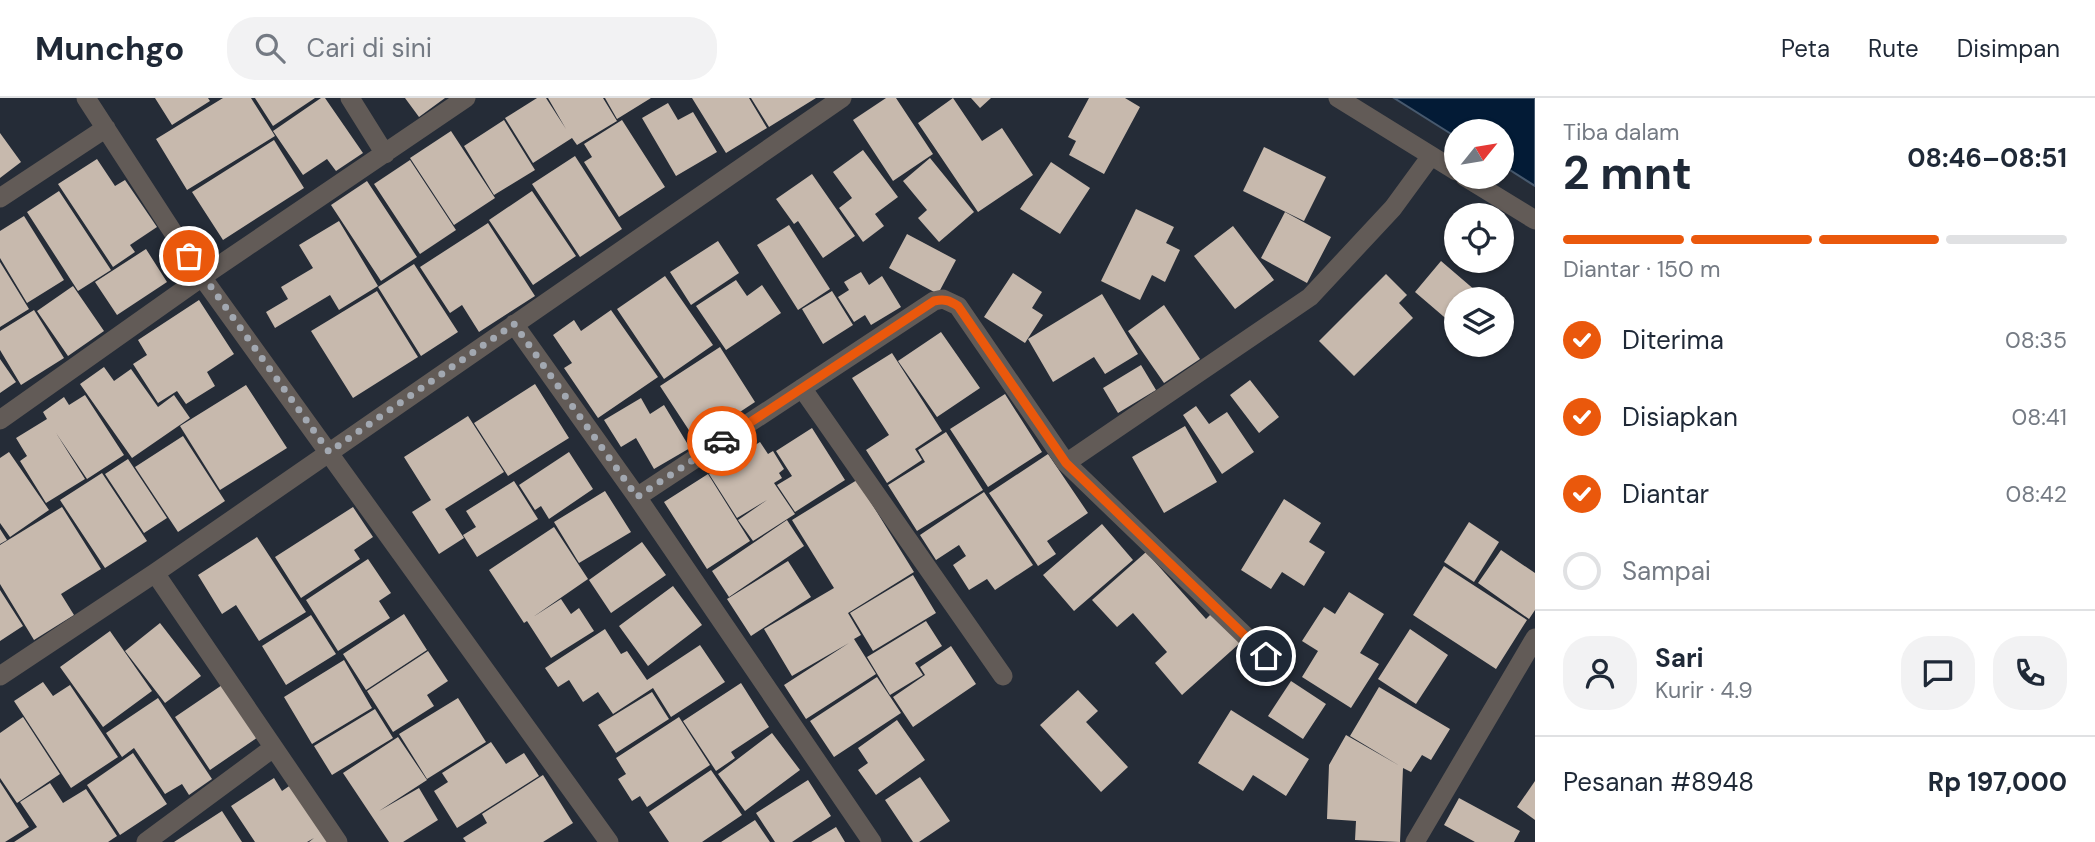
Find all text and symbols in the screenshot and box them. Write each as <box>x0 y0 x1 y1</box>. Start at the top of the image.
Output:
search box <box>227 17 717 80</box>
text: Munchgo <box>35 27 185 70</box>
icon: search <box>251 29 289 67</box>
text: Cari di sini <box>307 31 432 65</box>
text: Peta <box>1781 33 1830 64</box>
text: Rute <box>1868 33 1919 64</box>
text: Disimpan <box>1957 33 2060 64</box>
text: Tiba dalam <box>1563 117 1680 147</box>
north arrow <box>1444 119 1514 189</box>
map controls <box>1444 119 1514 357</box>
text: 08:46–08:51 <box>1907 141 2067 175</box>
text: 2 mnt <box>1563 143 1692 203</box>
button: locate <box>1444 203 1514 273</box>
pin <box>159 226 219 286</box>
icon: bag <box>170 237 208 275</box>
text: Diantar · 150 m <box>1563 254 1720 284</box>
button: layers <box>1444 287 1514 357</box>
icon: check <box>1563 321 1601 359</box>
text: Diterima <box>1622 323 1724 357</box>
text: 08:35 <box>2005 325 2067 355</box>
icon: check <box>1563 398 1601 436</box>
text: Disiapkan <box>1622 400 1738 434</box>
text: 08:41 <box>2012 402 2067 432</box>
courier <box>687 406 757 476</box>
icon: car <box>703 422 741 460</box>
icon: check <box>1563 475 1601 513</box>
text: Diantar <box>1622 477 1709 511</box>
text: 08:42 <box>2005 479 2067 509</box>
text: Sampai <box>1622 554 1711 588</box>
pin <box>1236 626 1296 686</box>
button: person <box>1563 636 1637 710</box>
button: chat <box>1901 636 1975 710</box>
button: phone <box>1993 636 2067 710</box>
icon: home <box>1247 637 1285 675</box>
text: Sari <box>1655 641 1704 675</box>
text: Kurir · 4.9 <box>1655 675 1753 705</box>
text: Pesanan #8948 <box>1563 765 1754 799</box>
text: Rp 197,000 <box>1928 765 2067 799</box>

